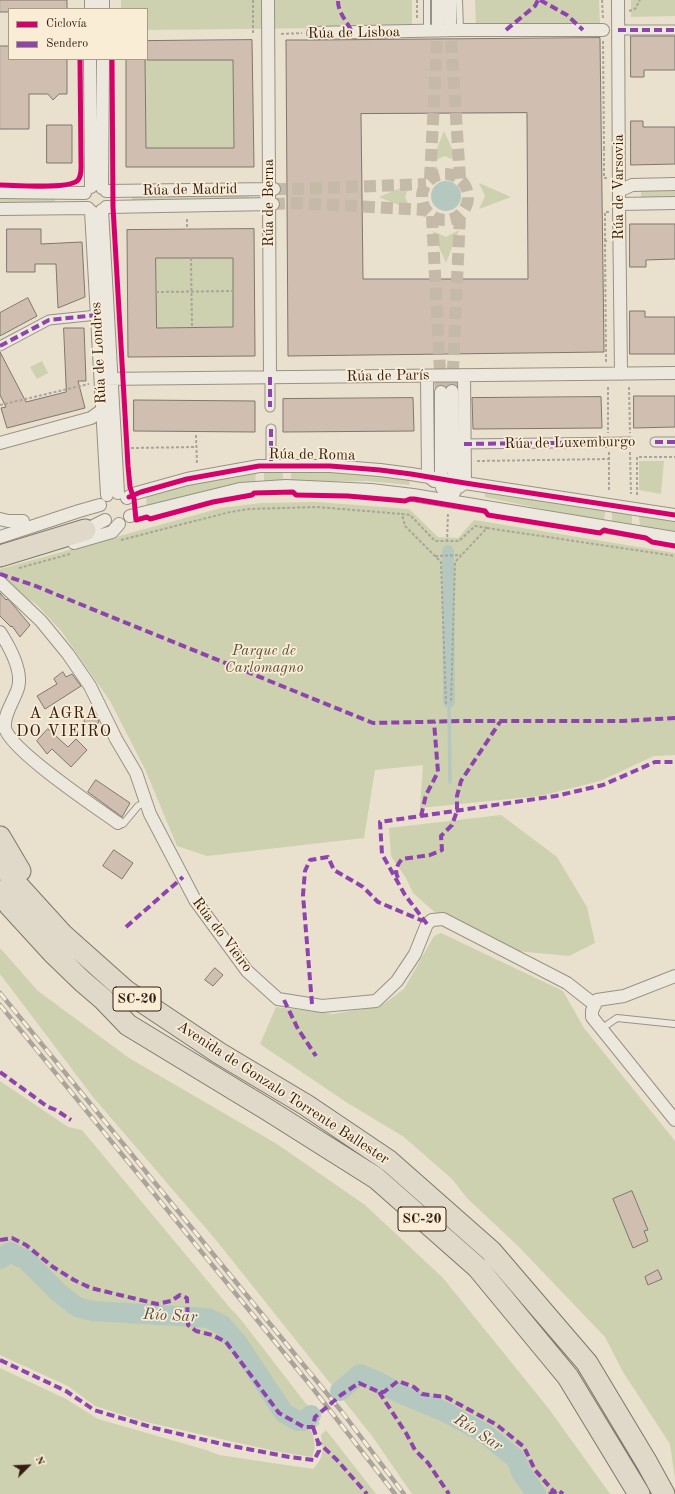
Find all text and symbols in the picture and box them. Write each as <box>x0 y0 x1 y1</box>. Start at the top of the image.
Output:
legend <box>8 8 148 60</box>
text: Ciclovía <box>46 18 87 30</box>
street label: Rúa de Lisboa <box>308 23 400 43</box>
text: Sendero <box>46 38 88 50</box>
street label: Rúa de Varsovia <box>610 134 628 240</box>
street label: Rúa de Berna <box>260 159 278 247</box>
street label: Rúa de Madrid <box>142 180 238 200</box>
street label: Rúa de Londres <box>87 301 111 405</box>
street label: Rúa de París <box>346 366 430 386</box>
street label: Rúa de Luxemburgo <box>504 433 636 453</box>
street label: Rúa de Roma <box>268 445 356 465</box>
park label: Parque de Carlomagno <box>225 642 303 677</box>
district label: A AGRA DO VIEIRO <box>16 704 112 742</box>
street label: Rúa do Vieiro <box>188 894 256 976</box>
road number: SC-20 <box>113 987 161 1011</box>
street label: Avenida de Gonzalo Torrente Ballester <box>173 1017 393 1169</box>
road number: SC-20 <box>398 1207 446 1231</box>
water label: Río Sar <box>142 1305 198 1327</box>
water label: Río Sar <box>450 1410 506 1456</box>
north arrow <box>8 1446 48 1486</box>
text: N <box>33 1455 46 1467</box>

